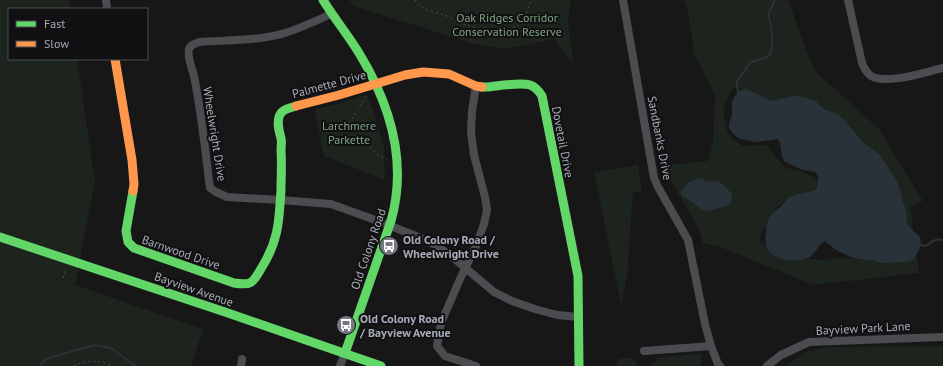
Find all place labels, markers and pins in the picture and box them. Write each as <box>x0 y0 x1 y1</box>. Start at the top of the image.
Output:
place label: Old Colony Road / Wheelwright Drive <box>403 232 499 261</box>
bus stop icon: Old Colony Road / Wheelwright Drive <box>378 235 400 257</box>
place label: Old Colony Road / Bayview Avenue <box>359 311 451 340</box>
bus stop icon: Old Colony Road / Bayview Avenue <box>335 314 357 336</box>

